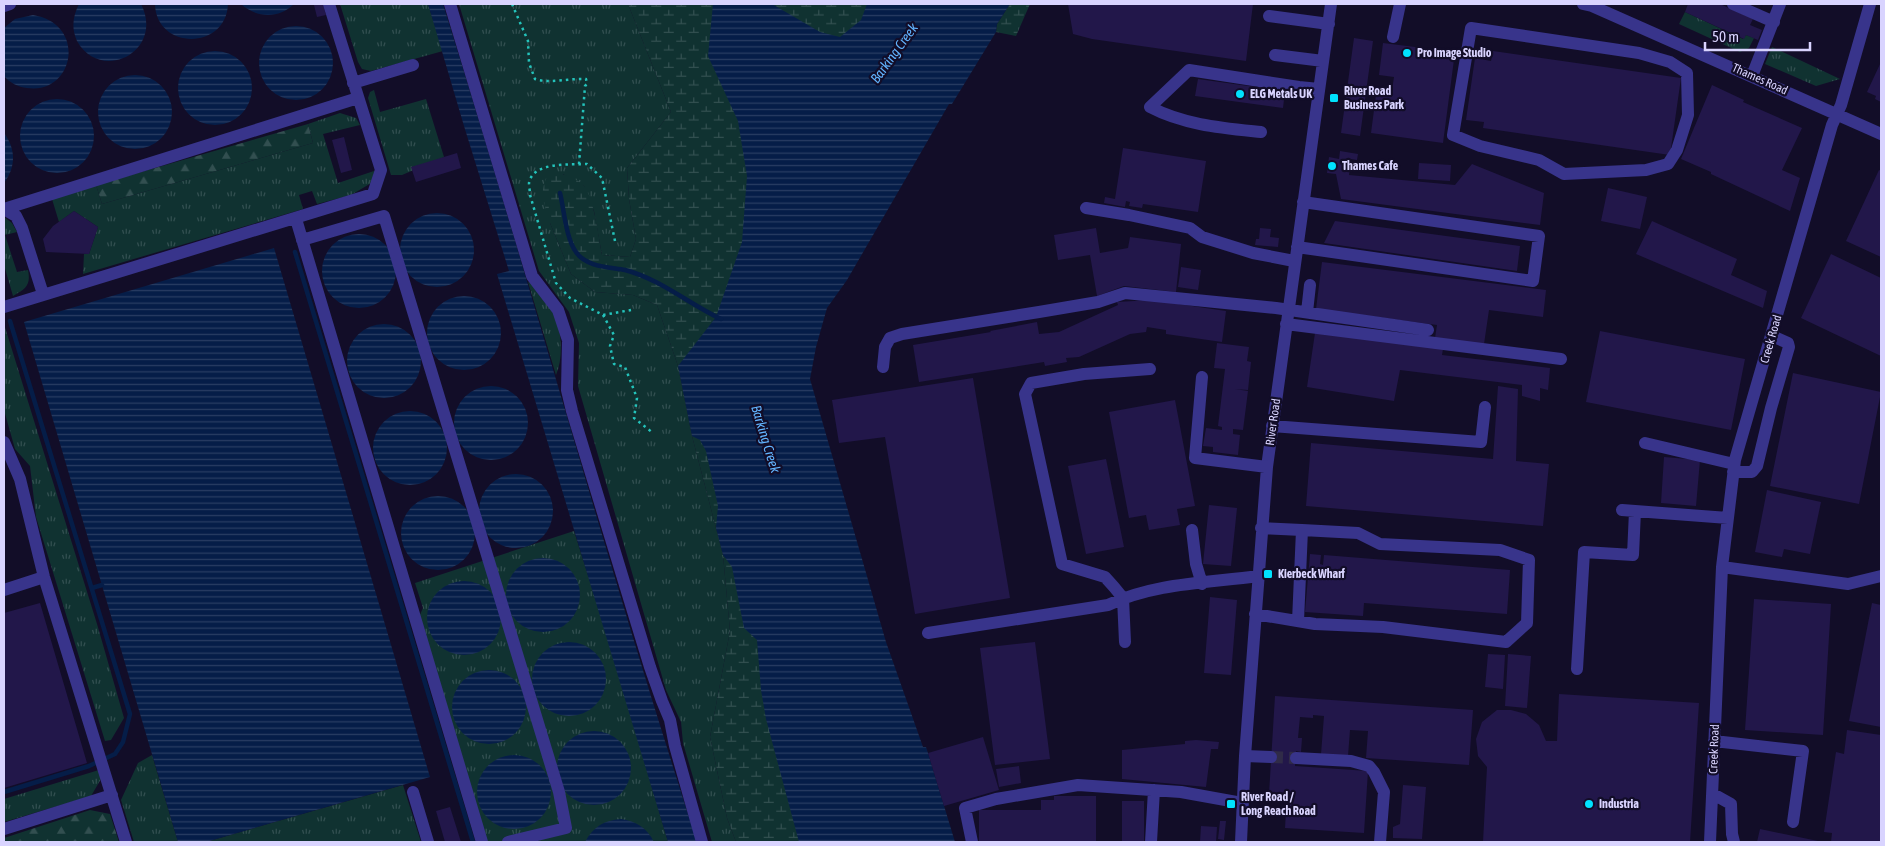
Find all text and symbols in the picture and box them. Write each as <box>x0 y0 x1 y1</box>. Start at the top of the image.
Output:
water label: Barking Creek <box>867 19 922 86</box>
scale bar <box>1705 20 1810 52</box>
text: 50 m <box>1712 28 1739 45</box>
place label: Pro Image Studio <box>1417 46 1492 60</box>
marker: Pro Image Studio <box>1401 47 1413 59</box>
street label: Thames Road <box>1730 61 1790 97</box>
place label: River Road Business Park <box>1344 84 1405 112</box>
place label: ELG Metals UK <box>1250 87 1312 101</box>
marker: ELG Metals UK <box>1234 88 1246 100</box>
marker: River Road Business Park <box>1328 92 1340 104</box>
place label: Thames Cafe <box>1342 159 1399 173</box>
marker: Thames Cafe <box>1326 160 1338 172</box>
street label: Creek Road <box>1757 313 1785 365</box>
street label: River Road <box>1263 398 1283 446</box>
water label: Barking Creek <box>748 403 784 476</box>
place label: Kierbeck Wharf <box>1278 567 1346 581</box>
marker: Kierbeck Wharf <box>1262 568 1274 580</box>
street label: Creek Road <box>1706 724 1722 774</box>
place label: River Road / Long Reach Road <box>1241 790 1316 818</box>
place label: Industria <box>1599 797 1639 811</box>
marker: River Road / Long Reach Road <box>1225 798 1237 810</box>
marker: Industria <box>1583 798 1595 810</box>

